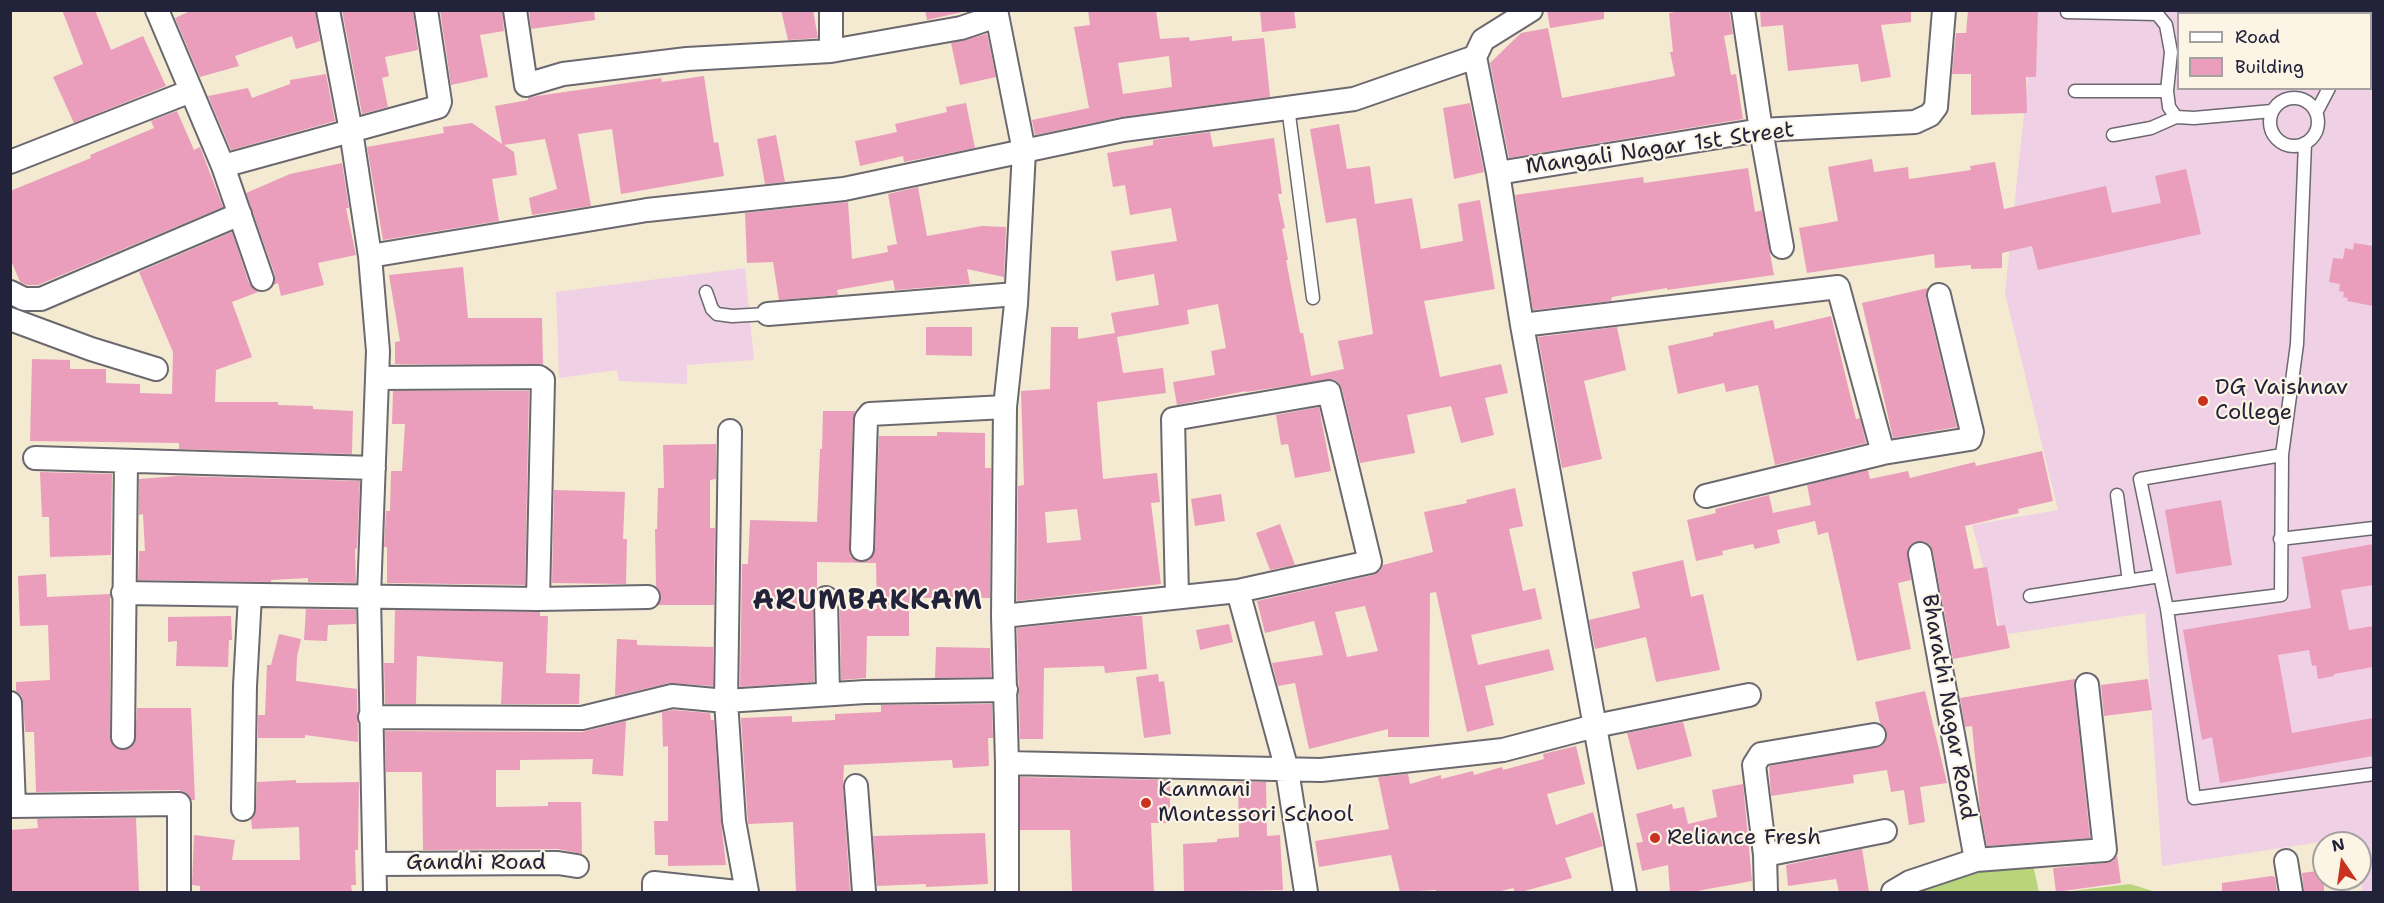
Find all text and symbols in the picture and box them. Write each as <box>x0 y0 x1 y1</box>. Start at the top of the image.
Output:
legend <box>2177 12 2372 90</box>
text: Road <box>2235 25 2280 49</box>
text: Building <box>2235 55 2304 79</box>
street label: Mangali Nagar 1st Street <box>1524 117 1796 181</box>
place label: DG Vaishnav College <box>2215 375 2348 427</box>
marker: DG Vaishnav College <box>2196 394 2210 408</box>
district label: ARUMBAKKAM <box>752 585 984 619</box>
street label: Bharathi Nagar Road <box>1915 592 1981 822</box>
place label: Kanmani Montessori School <box>1158 777 1353 828</box>
marker: Kanmani Montessori School <box>1139 796 1153 810</box>
place label: Reliance Fresh <box>1667 825 1821 851</box>
marker: Reliance Fresh <box>1648 831 1662 845</box>
north arrow <box>2312 831 2372 891</box>
text: N <box>2330 833 2347 857</box>
street label: Gandhi Road <box>406 850 546 876</box>

